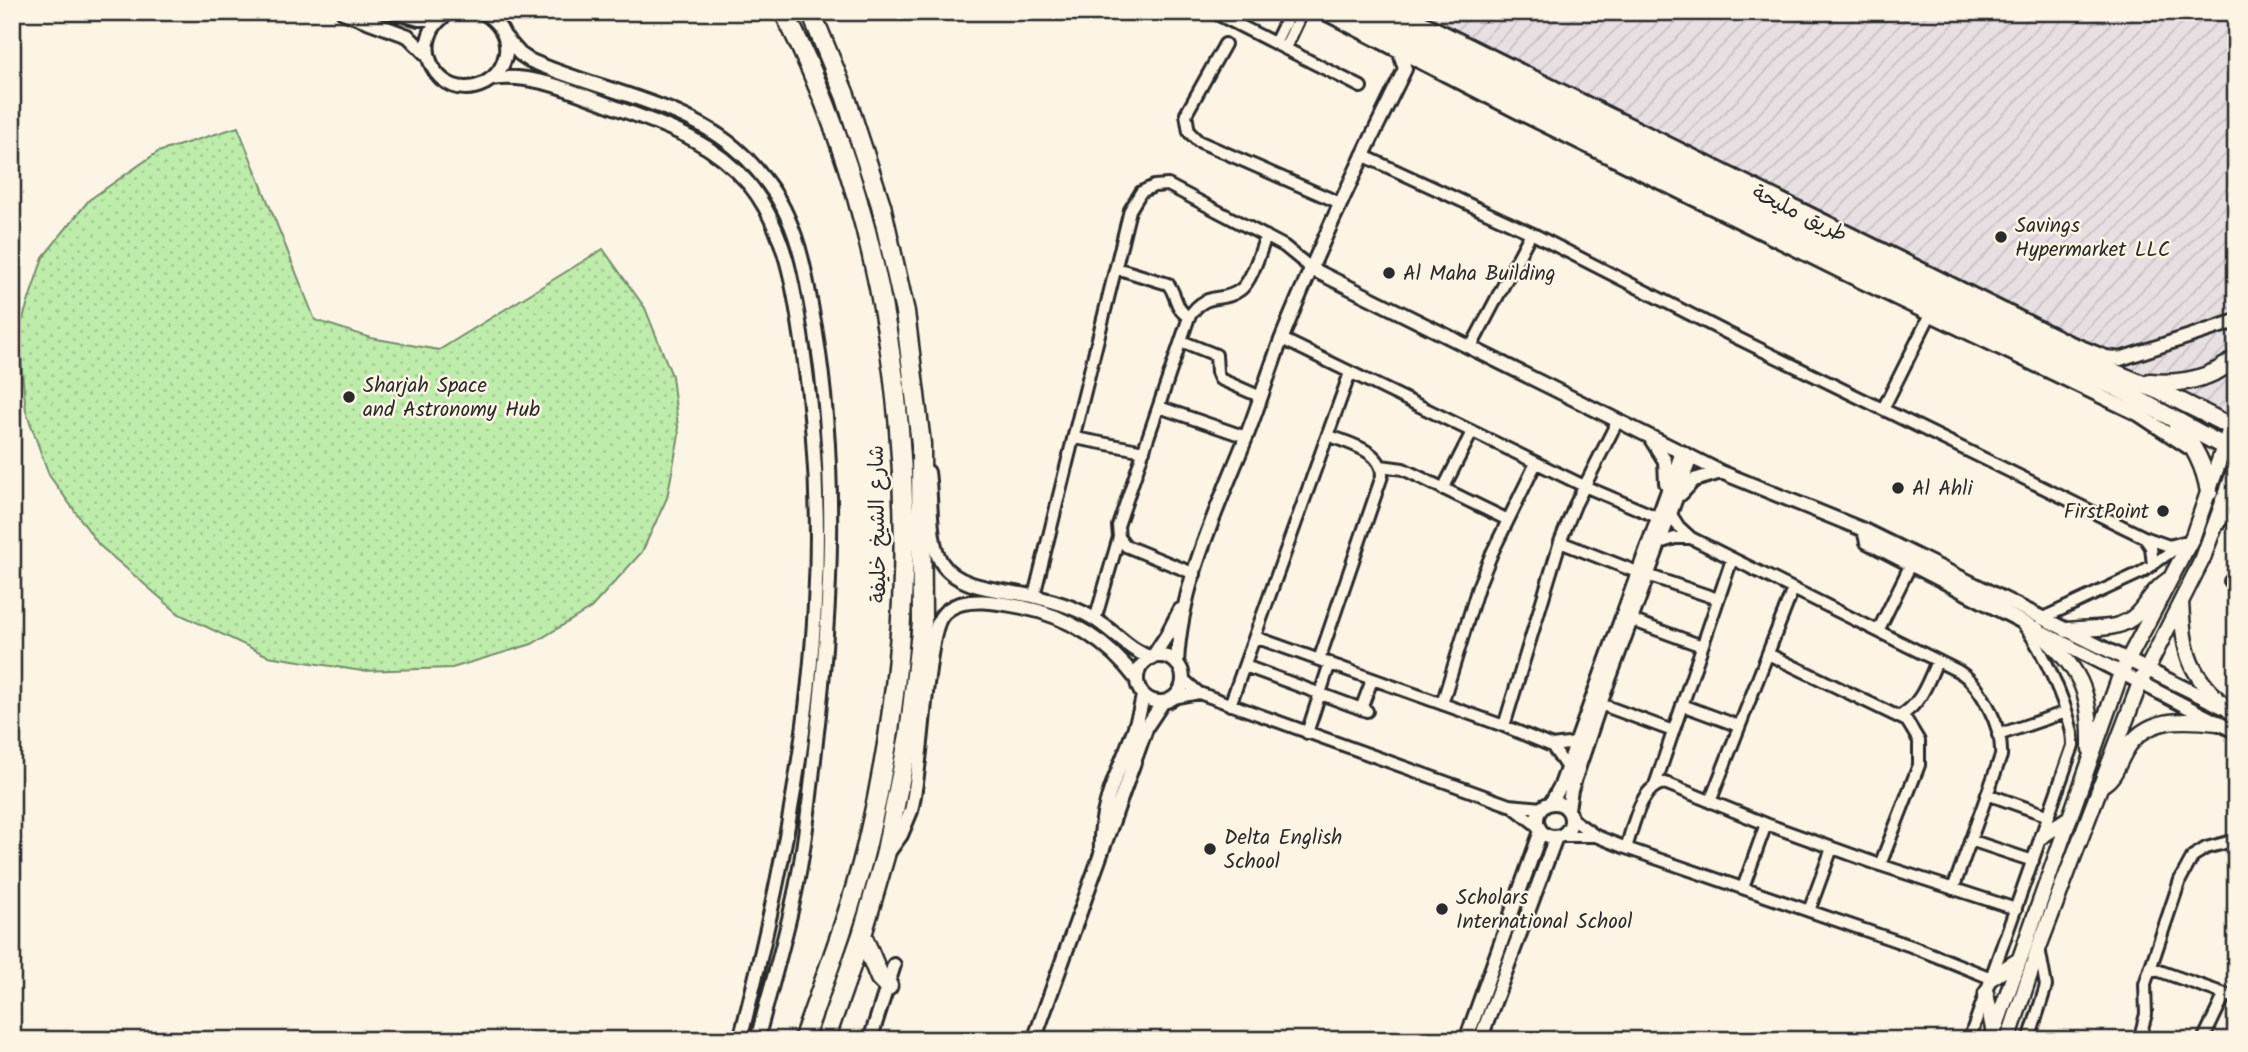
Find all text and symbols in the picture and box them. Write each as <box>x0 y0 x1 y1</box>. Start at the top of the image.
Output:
street label: طريق مليحة <box>1746 177 1853 252</box>
place label: Savings Hypermarket LLC <box>2015 210 2170 267</box>
marker: Savings Hypermarket LLC <box>1993 229 2009 245</box>
place label: Al Maha Building <box>1403 258 1556 291</box>
marker: Al Maha Building <box>1381 265 1397 281</box>
place label: Sharjah Space and Astronomy Hub <box>363 370 540 427</box>
marker: Sharjah Space and Astronomy Hub <box>341 389 357 405</box>
street label: شارع الشيخ خليفة <box>861 445 896 603</box>
place label: Al Ahli <box>1912 473 1974 506</box>
marker: Al Ahli <box>1890 480 1906 496</box>
place label: FirstPoint <box>2064 496 2150 529</box>
marker: FirstPoint <box>2155 503 2171 519</box>
place label: Delta English School <box>1224 822 1342 879</box>
marker: Delta English School <box>1202 841 1218 857</box>
place label: Scholars International School <box>1456 882 1632 939</box>
marker: Scholars International School <box>1434 901 1450 917</box>

